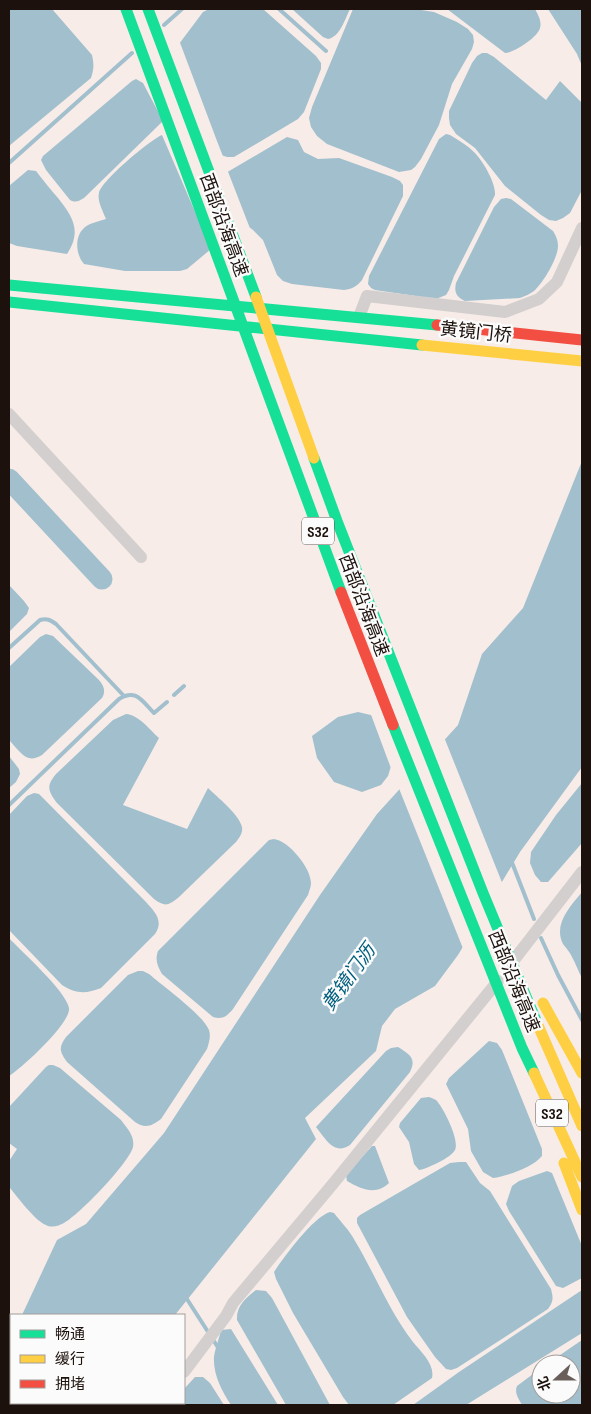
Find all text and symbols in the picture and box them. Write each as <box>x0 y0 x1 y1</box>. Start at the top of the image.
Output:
street label: 西部沿海高速 <box>195 171 252 280</box>
street label: 黄镜门桥 <box>439 318 513 347</box>
road number: S32 <box>302 518 334 544</box>
street label: 西部沿海高速 <box>334 551 393 659</box>
street label: 西部沿海高速 <box>484 927 544 1035</box>
water label: 黄镜门沥 <box>318 938 383 1015</box>
road number: S32 <box>536 1100 568 1126</box>
legend <box>10 1314 185 1404</box>
text: 畅通 <box>55 1325 85 1344</box>
text: 缓行 <box>55 1350 85 1369</box>
north arrow <box>531 1354 581 1404</box>
text: 北 <box>534 1374 555 1393</box>
text: 拥堵 <box>55 1375 85 1394</box>

